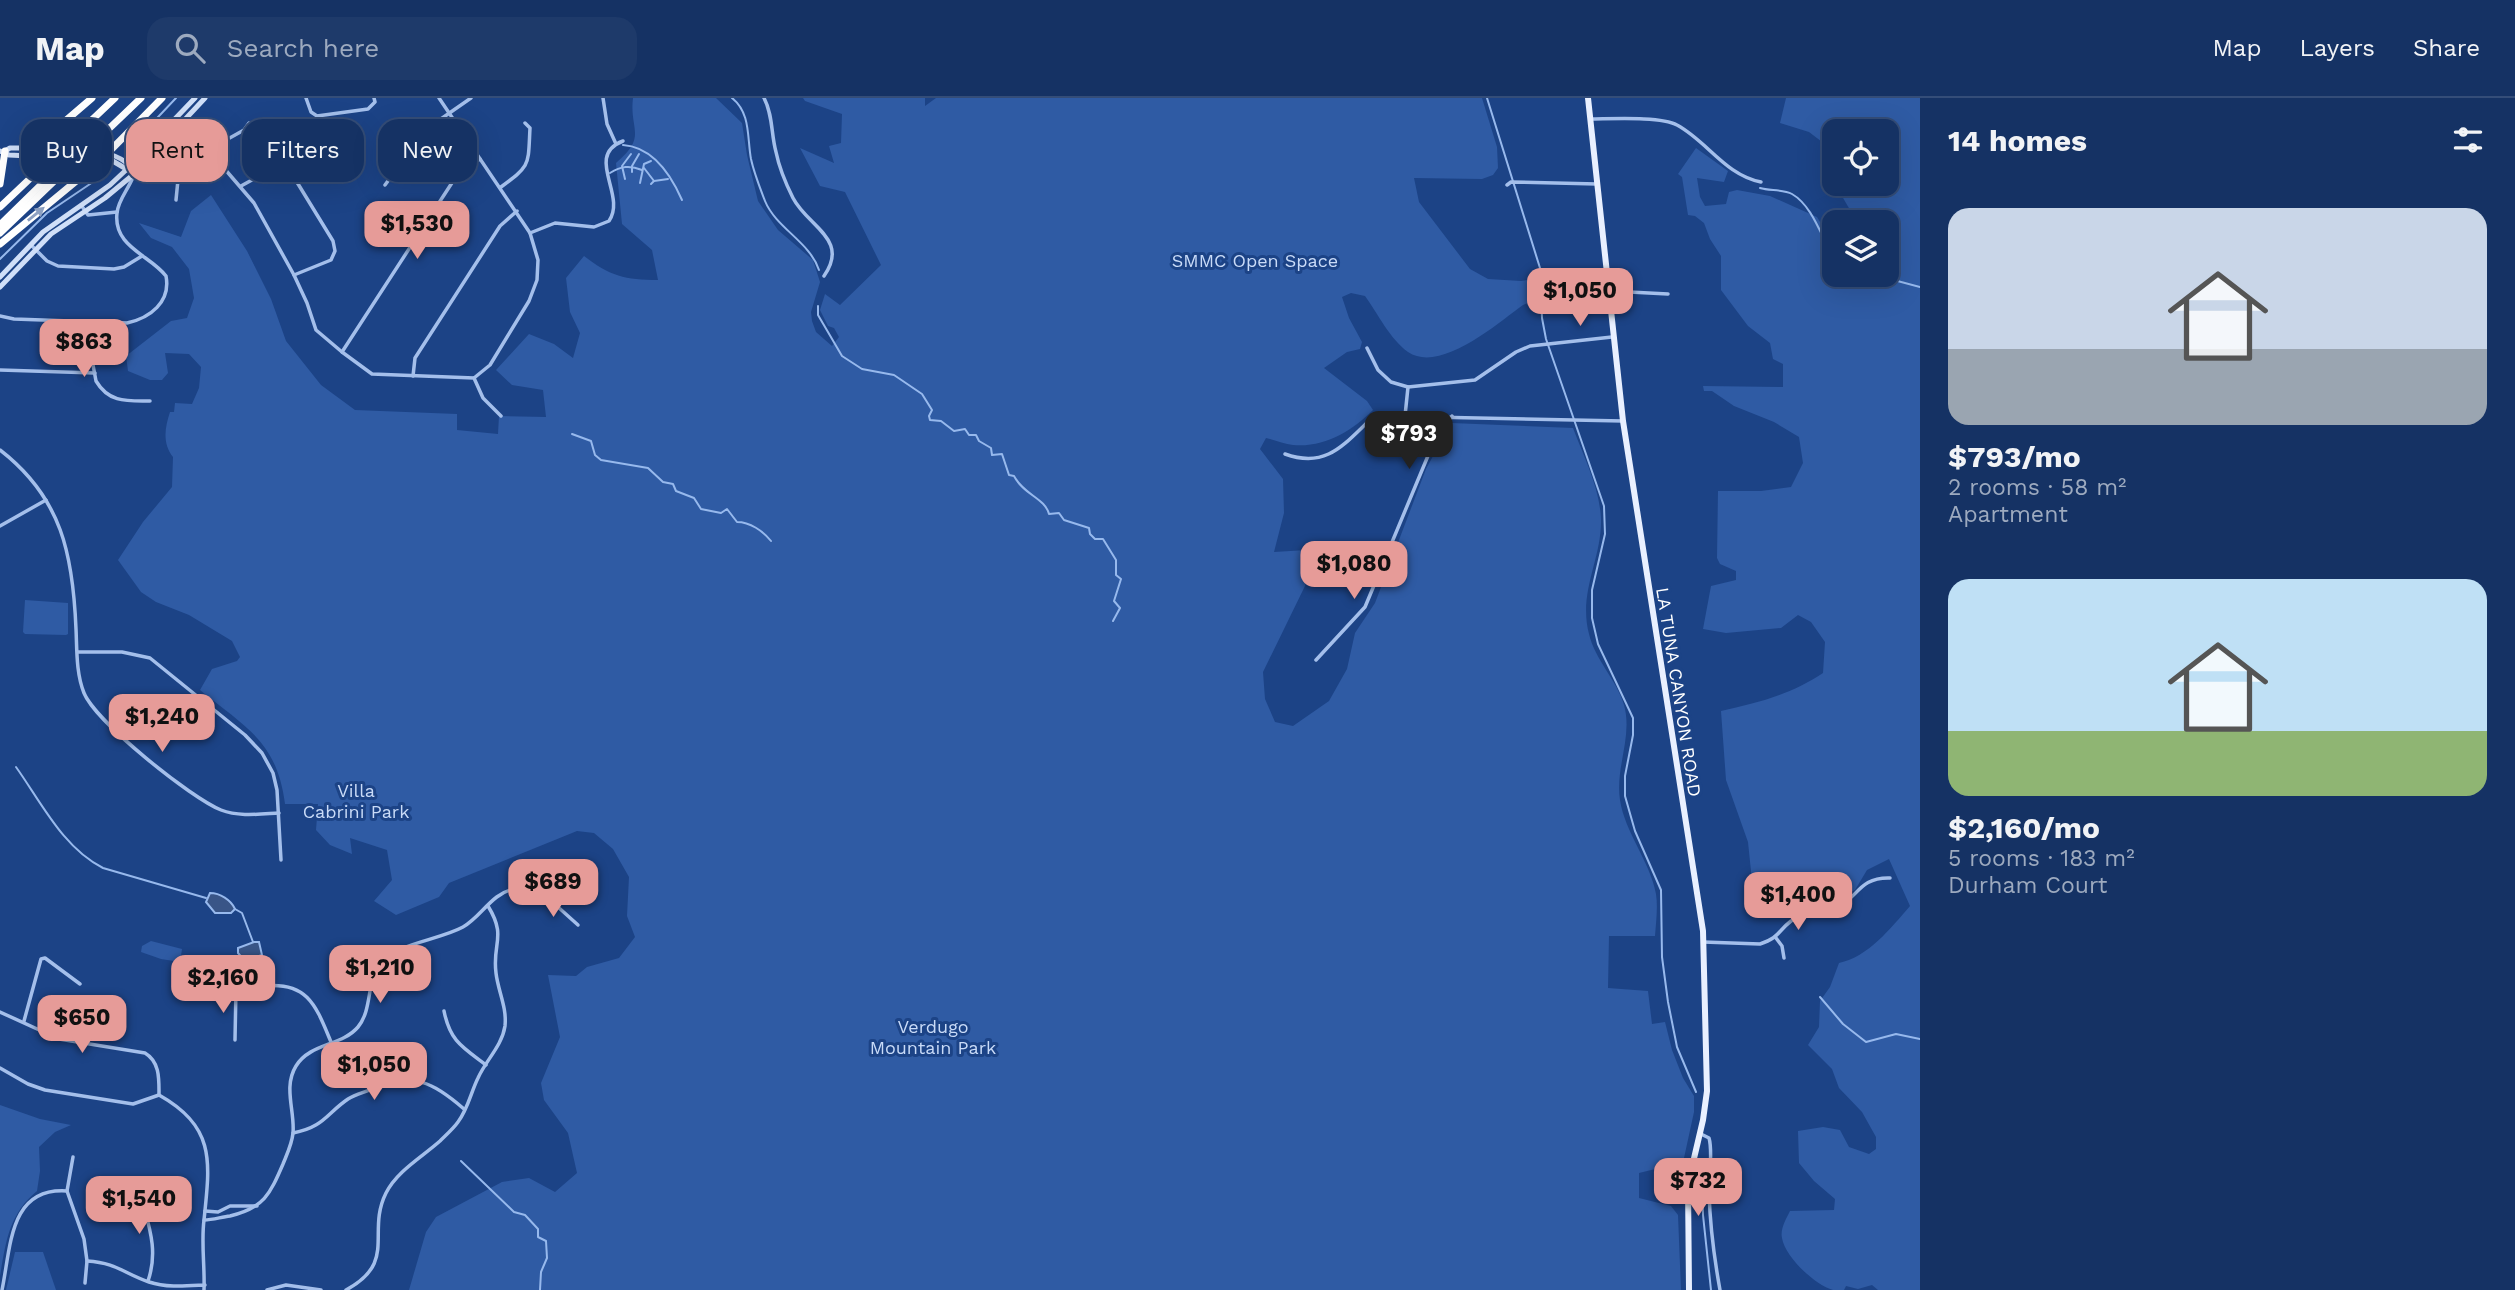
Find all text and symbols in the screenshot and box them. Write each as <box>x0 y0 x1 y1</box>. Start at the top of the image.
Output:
search box <box>147 17 637 80</box>
text: Map <box>35 29 105 68</box>
icon: search <box>171 29 209 67</box>
text: Search here <box>227 33 379 63</box>
text: Map <box>2213 34 2261 62</box>
text: Layers <box>2299 34 2375 62</box>
text: Share <box>2413 34 2480 62</box>
chip: Buy <box>21 119 112 182</box>
chip: Rent <box>126 119 228 182</box>
chip: Filters <box>242 119 364 182</box>
chip: New <box>378 119 477 182</box>
map controls <box>1822 119 1899 287</box>
button: locate <box>1822 119 1899 196</box>
icon: filters <box>2449 121 2487 159</box>
text: 14 homes <box>1948 123 2087 158</box>
pin: $1,530 <box>360 202 474 261</box>
one-way arrow <box>28 207 45 222</box>
text: $1,530 <box>380 210 454 237</box>
button: layers <box>1822 210 1899 287</box>
park label: SMMC Open Space <box>1172 250 1338 271</box>
icon: home <box>2155 253 2281 379</box>
pin: $1,050 <box>1523 268 1637 328</box>
text: $1,050 <box>1543 277 1617 304</box>
pin: $863 <box>43 320 125 379</box>
text: $863 <box>56 328 112 355</box>
pin: $793 <box>1368 412 1450 471</box>
text: $793 <box>1381 420 1437 447</box>
text: $793/mo <box>1948 439 2081 474</box>
text: 2 rooms · 58 m² <box>1948 474 2127 501</box>
text: Apartment <box>1948 501 2068 528</box>
pin: $1,080 <box>1297 542 1411 601</box>
text: $1,080 <box>1316 550 1392 577</box>
street label: LA TUNA CANYON ROAD <box>1652 586 1706 798</box>
icon: home <box>2155 624 2281 750</box>
pin: $1,240 <box>105 694 219 754</box>
text: $1,240 <box>125 703 199 730</box>
park label: Villa Cabrini Park <box>303 780 409 822</box>
text: $2,160/mo <box>1948 810 2100 845</box>
text: 5 rooms · 183 m² <box>1948 845 2135 872</box>
pin: $689 <box>512 860 594 919</box>
text: $689 <box>524 868 582 895</box>
pin: $1,400 <box>1741 872 1855 932</box>
text: Durham Court <box>1948 872 2107 899</box>
text: $1,400 <box>1760 881 1836 908</box>
pin: $1,210 <box>323 946 437 1005</box>
text: $1,210 <box>345 954 415 981</box>
pin: $2,160 <box>166 956 280 1015</box>
text: $2,160 <box>187 964 259 991</box>
pin: $650 <box>41 996 123 1055</box>
text: $650 <box>53 1004 111 1031</box>
park label: Verdugo Mountain Park <box>870 1016 996 1058</box>
pin: $1,050 <box>317 1042 431 1102</box>
text: $1,050 <box>337 1051 411 1078</box>
pin: $732 <box>1657 1158 1739 1218</box>
text: $732 <box>1670 1167 1726 1194</box>
pin: $1,540 <box>82 1176 196 1236</box>
text: $1,540 <box>102 1185 176 1212</box>

